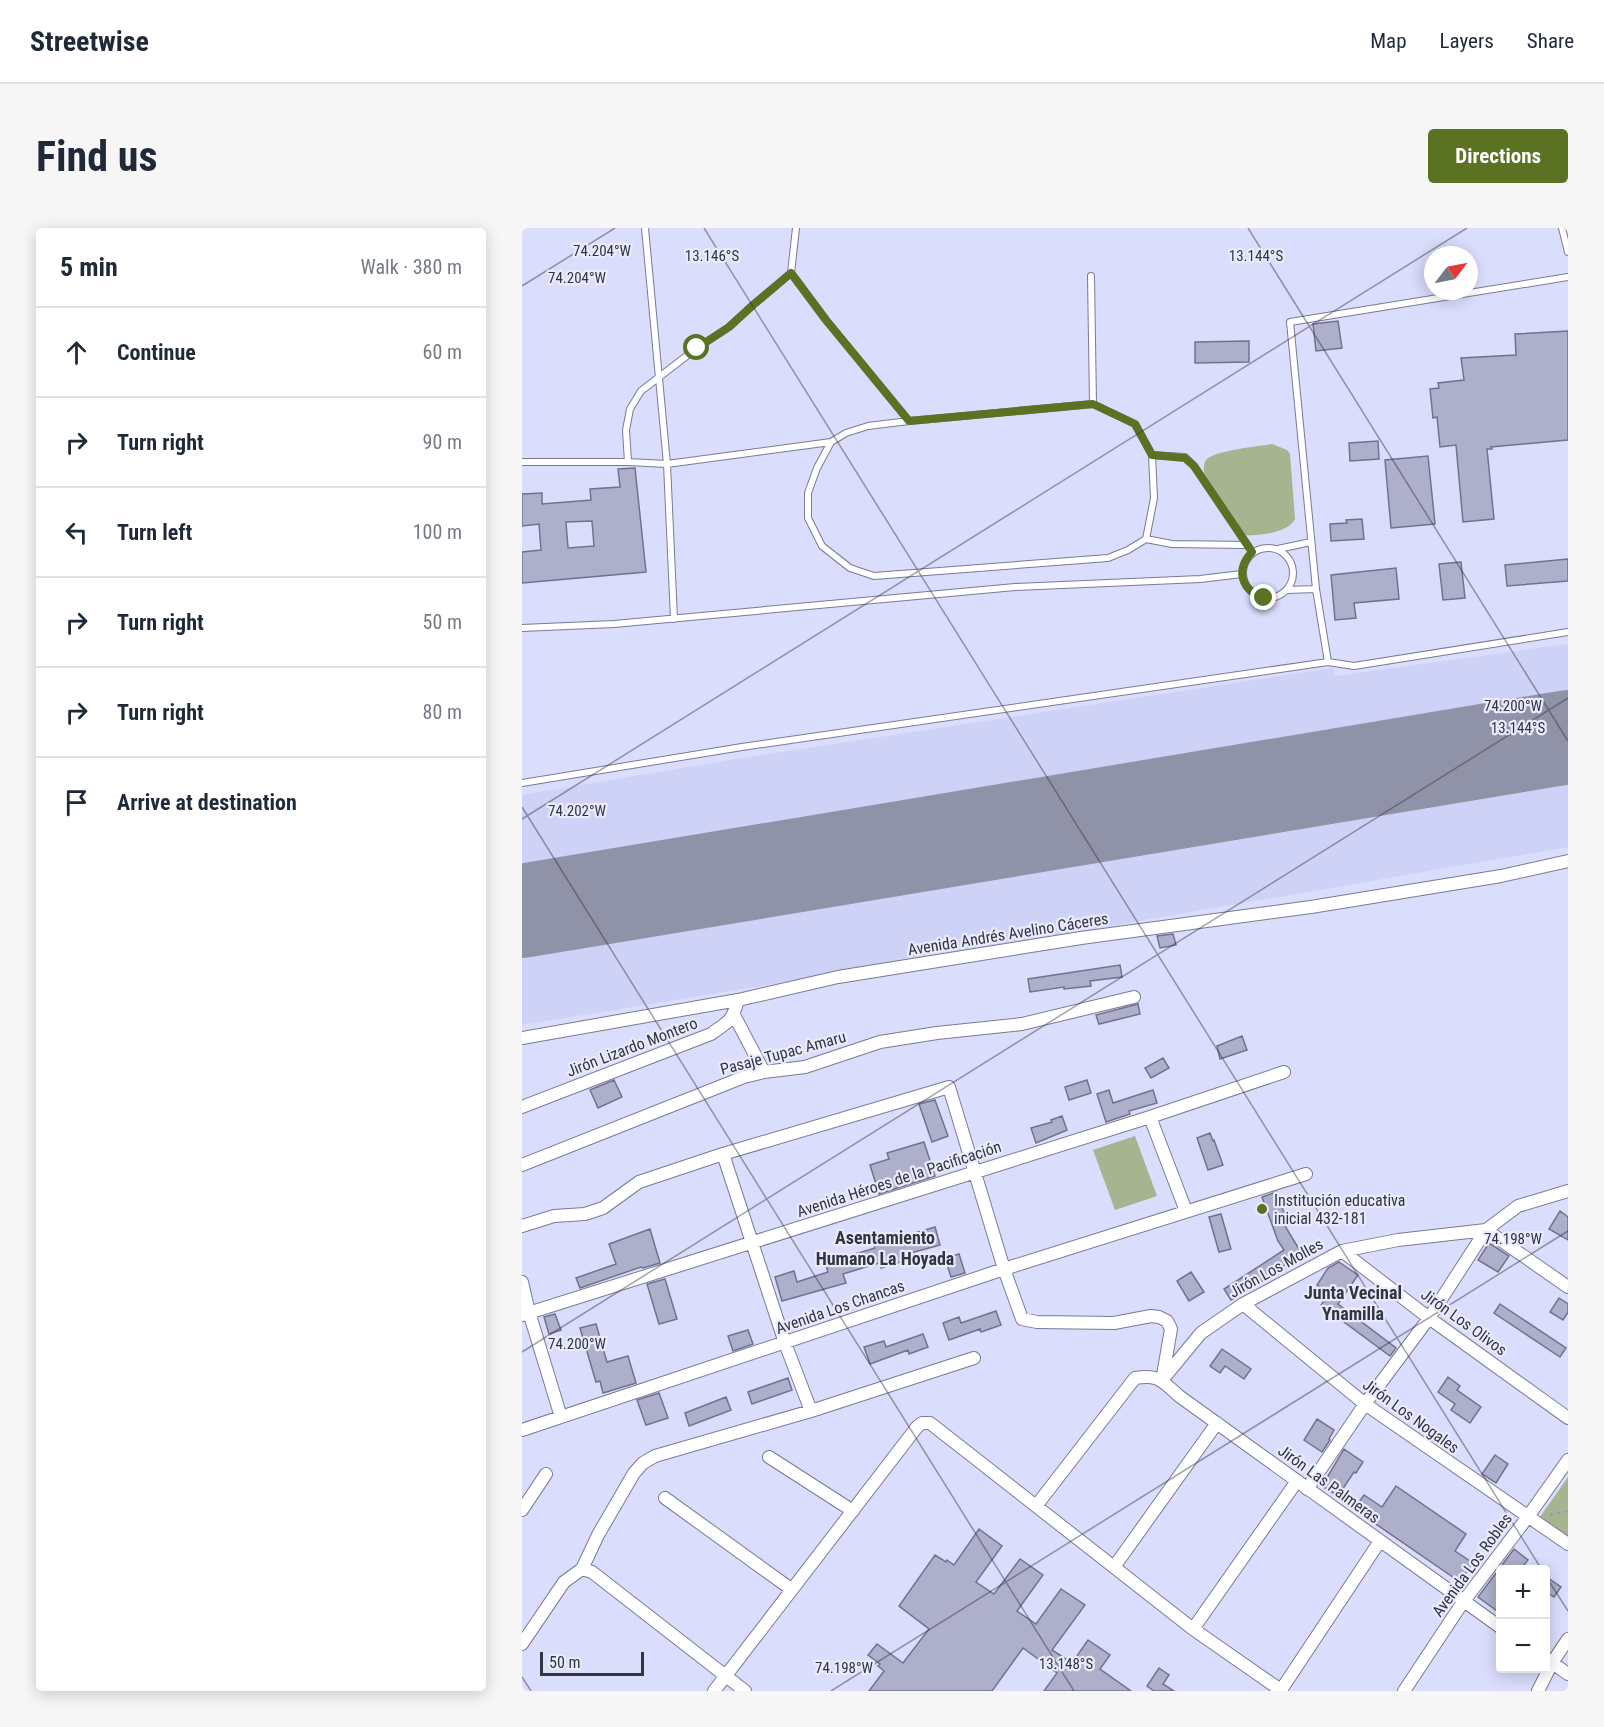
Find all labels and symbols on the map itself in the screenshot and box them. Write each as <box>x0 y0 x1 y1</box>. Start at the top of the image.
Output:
text: 74.204°W <box>573 242 632 260</box>
north arrow <box>1424 246 1478 300</box>
text: 13.146°S <box>685 247 739 265</box>
text: 13.144°S <box>1229 247 1283 265</box>
text: 74.204°W <box>548 269 607 287</box>
route start <box>683 334 709 360</box>
route end <box>1250 584 1276 610</box>
text: 74.200°W <box>1484 697 1543 715</box>
text: 13.144°S <box>1491 719 1545 737</box>
text: 74.202°W <box>548 802 607 820</box>
street label: Avenida Andrés Avelino Cáceres <box>906 909 1110 959</box>
street label: Jirón Lizardo Montero <box>564 1013 700 1081</box>
street label: Pasaje Tupac Amaru <box>718 1027 848 1079</box>
street label: Avenida Héroes de la Pacificación <box>794 1137 1004 1221</box>
place label: Institución educativa inicial 432-181 <box>1274 1191 1405 1228</box>
marker: Institución educativa inicial 432-181 <box>1255 1202 1269 1216</box>
district label: Asentamiento Humano La Hoyada <box>816 1227 954 1269</box>
text: 74.198°W <box>1484 1230 1543 1248</box>
street label: Jirón Los Molles <box>1226 1234 1326 1302</box>
street label: Avenida Los Chancas <box>773 1276 907 1338</box>
district label: Junta Vecinal Ynamilla <box>1304 1282 1402 1324</box>
street label: Jirón Los Olivos <box>1417 1285 1511 1359</box>
text: 74.200°W <box>548 1335 607 1353</box>
street label: Jirón Los Nogales <box>1359 1375 1463 1457</box>
street label: Jirón Las Palmeras <box>1274 1441 1384 1527</box>
street label: Avenida Los Robles <box>1428 1510 1516 1620</box>
scale bar <box>540 1649 644 1676</box>
text: 13.148°S <box>1039 1655 1093 1673</box>
text: 74.198°W <box>815 1659 874 1677</box>

